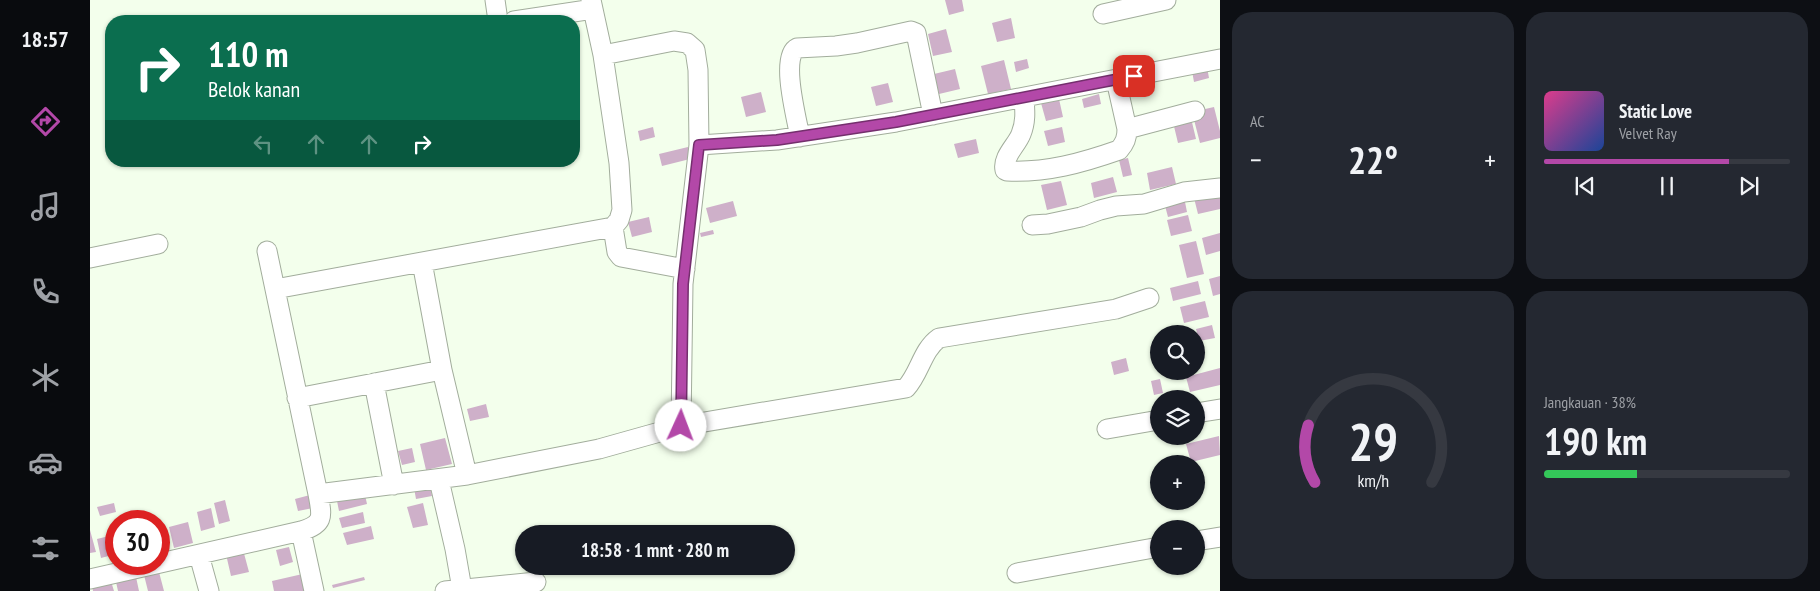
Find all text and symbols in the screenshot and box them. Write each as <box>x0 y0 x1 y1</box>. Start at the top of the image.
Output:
text: 18:57 <box>21 25 69 53</box>
text: 110 m <box>208 31 289 77</box>
icon: right <box>125 35 190 100</box>
pin <box>1113 55 1155 97</box>
icon: arrive <box>1120 62 1148 90</box>
text: Belok kanan <box>208 75 300 103</box>
text: Static Love <box>1619 99 1692 123</box>
icon: directions <box>28 104 63 139</box>
text: AC <box>1250 111 1265 131</box>
text: Velvet Ray <box>1619 123 1677 143</box>
icon: left <box>249 130 277 158</box>
icon: ahead <box>302 130 330 158</box>
icon: ahead <box>355 130 383 158</box>
icon: right <box>408 130 436 158</box>
text: 22° <box>1348 135 1398 184</box>
text: − <box>1250 141 1262 178</box>
text: + <box>1484 141 1496 178</box>
icon: previous <box>1571 172 1599 200</box>
icon: pause <box>1653 172 1681 200</box>
icon: next <box>1735 172 1763 200</box>
icon: music <box>28 189 63 224</box>
icon: phone <box>28 274 63 309</box>
map controls <box>1150 325 1205 575</box>
button: search <box>1150 325 1205 380</box>
icon: climate <box>28 360 63 395</box>
button: layers <box>1150 390 1205 445</box>
text: Jangkauan · 38% <box>1544 392 1636 412</box>
position arrow <box>654 399 706 451</box>
text: 29 <box>1348 408 1398 475</box>
text: 190 km <box>1544 416 1647 465</box>
icon: car <box>28 445 63 480</box>
button: + <box>1150 455 1205 510</box>
text: km/h <box>1357 469 1389 492</box>
speed limit sign: 30 <box>105 510 170 575</box>
button: − <box>1150 520 1205 575</box>
icon: filters <box>28 531 63 566</box>
text: 18:58 · 1 mnt · 280 m <box>581 538 729 562</box>

